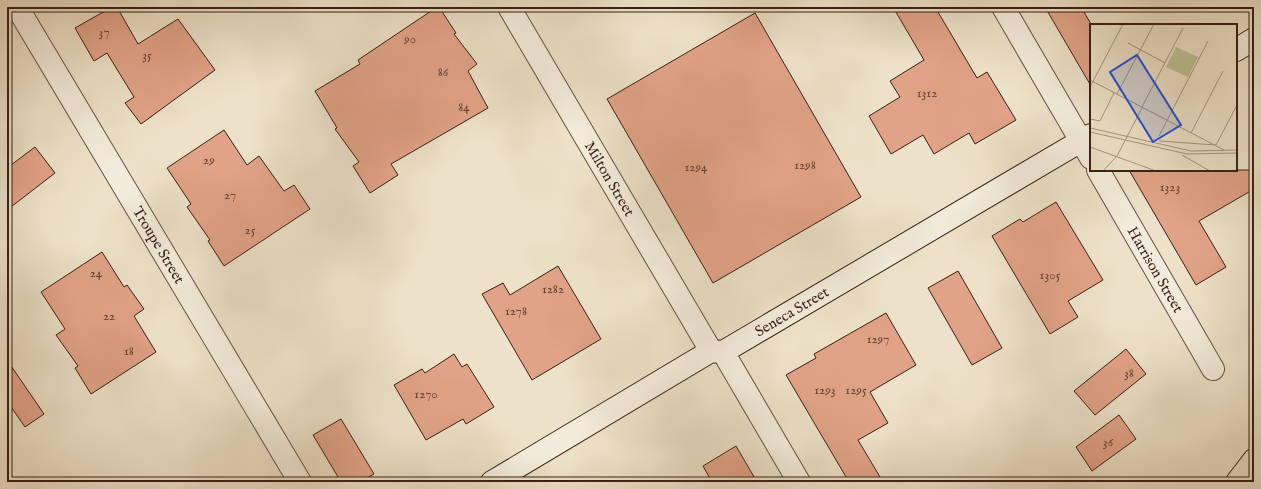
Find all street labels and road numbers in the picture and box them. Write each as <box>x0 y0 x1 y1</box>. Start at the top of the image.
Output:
street label: Milton Street <box>580 138 639 220</box>
street label: Troupe Street <box>128 203 189 287</box>
street label: Harrison Street <box>1123 223 1188 316</box>
street label: Seneca Street <box>751 282 832 341</box>

